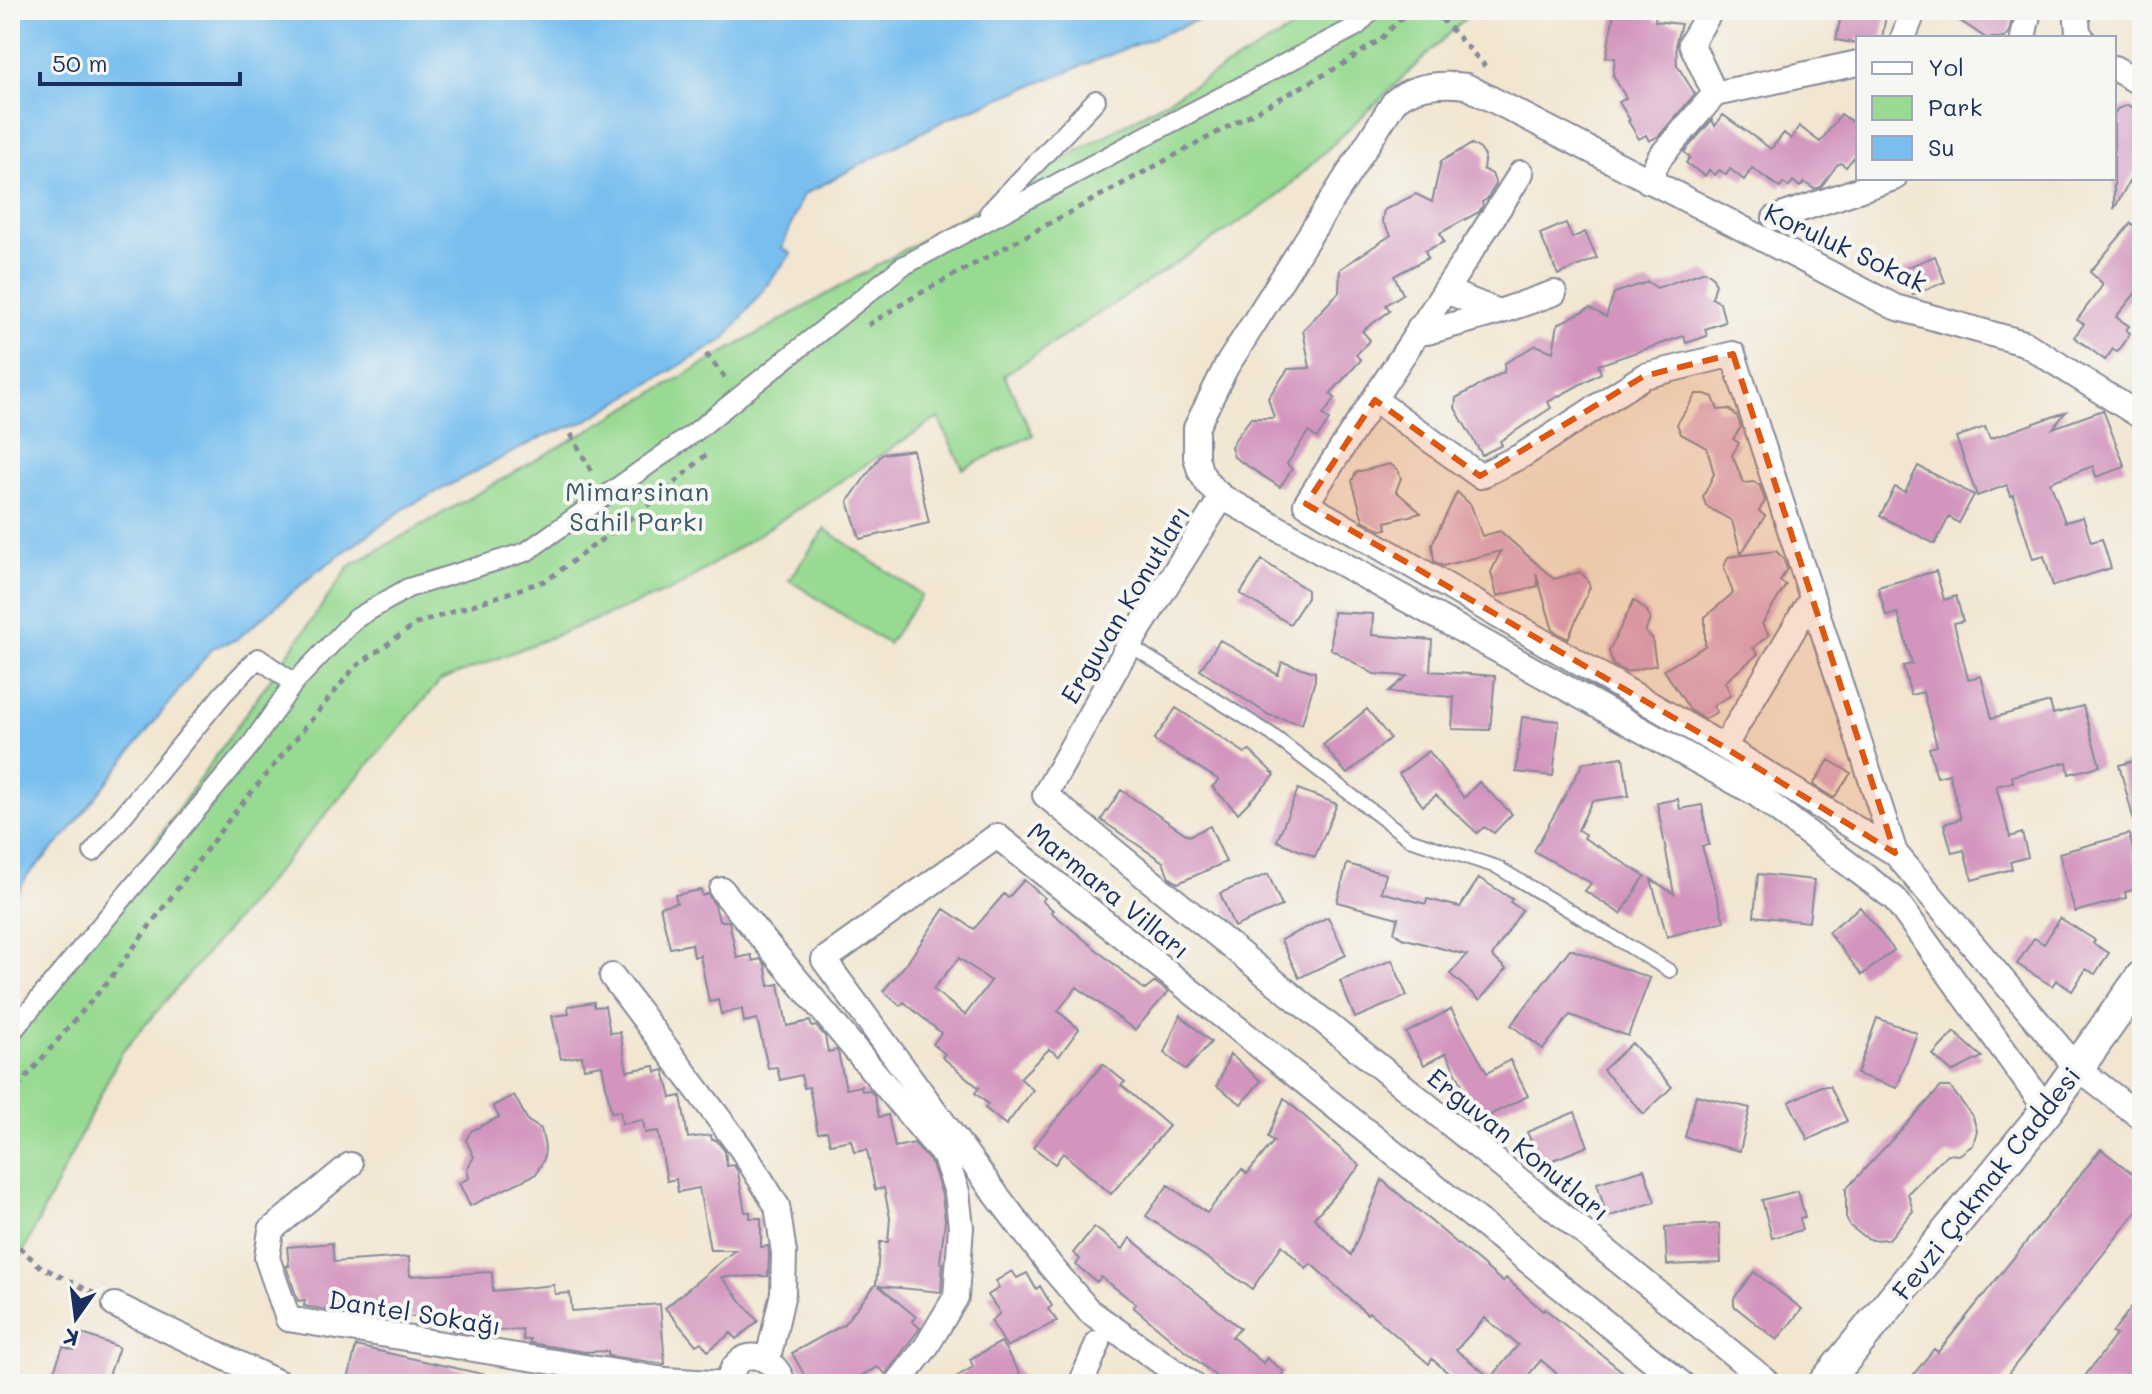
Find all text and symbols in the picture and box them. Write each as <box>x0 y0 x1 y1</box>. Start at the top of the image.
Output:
scale bar <box>40 36 240 86</box>
legend <box>1856 36 2116 180</box>
text: 50 m <box>52 47 108 78</box>
text: Yol <box>1928 51 1964 82</box>
text: Park <box>1928 91 1982 122</box>
text: Su <box>1928 131 1955 162</box>
street label: Koruluk Sokak <box>1759 195 1933 299</box>
park label: Mimarsinan Sahil Parkı <box>565 474 709 538</box>
street label: Erguvan Konutları <box>1052 499 1198 709</box>
street label: Marmara Vilları <box>1021 814 1197 966</box>
street label: Fevzi Çakmak Caddesi <box>1884 1059 2088 1307</box>
street label: Erguvan Konutları <box>1421 1060 1617 1228</box>
north arrow <box>36 1278 116 1358</box>
street label: Dantel Sokağı <box>326 1282 504 1342</box>
text: K <box>61 1322 82 1354</box>

